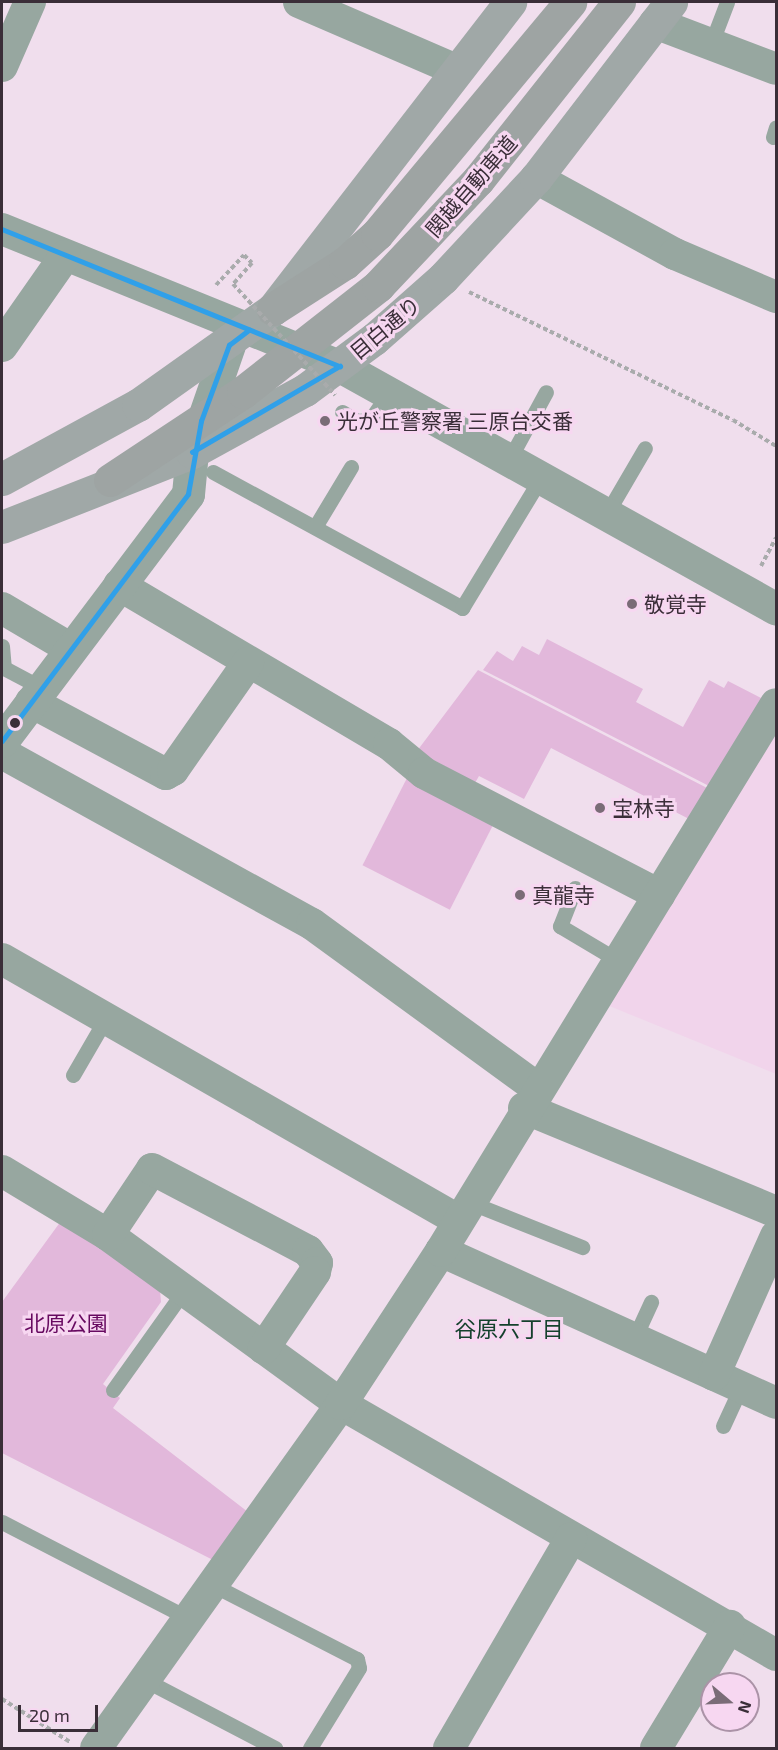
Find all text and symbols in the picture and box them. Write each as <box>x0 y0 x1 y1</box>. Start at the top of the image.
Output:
street label: 関越自動車道 <box>420 130 522 242</box>
street label: 目白通り <box>345 291 425 365</box>
place label: 光が丘警察署 三原台交番 <box>337 408 573 434</box>
marker: 光が丘警察署 三原台交番 <box>318 414 332 428</box>
place label: 敬覚寺 <box>644 591 707 617</box>
marker: 敬覚寺 <box>625 597 639 611</box>
unlabelled marker <box>9 717 21 729</box>
place label: 宝林寺 <box>612 795 675 821</box>
marker: 宝林寺 <box>593 801 607 815</box>
place label: 真龍寺 <box>532 882 595 908</box>
marker: 真龍寺 <box>513 888 527 902</box>
park label: 北原公園 <box>24 1310 108 1336</box>
district label: 谷原六丁目 <box>454 1316 564 1342</box>
north arrow <box>700 1672 760 1732</box>
scale bar <box>21 1693 100 1731</box>
text: N <box>735 1699 756 1716</box>
text: 20 m <box>29 1704 70 1726</box>

